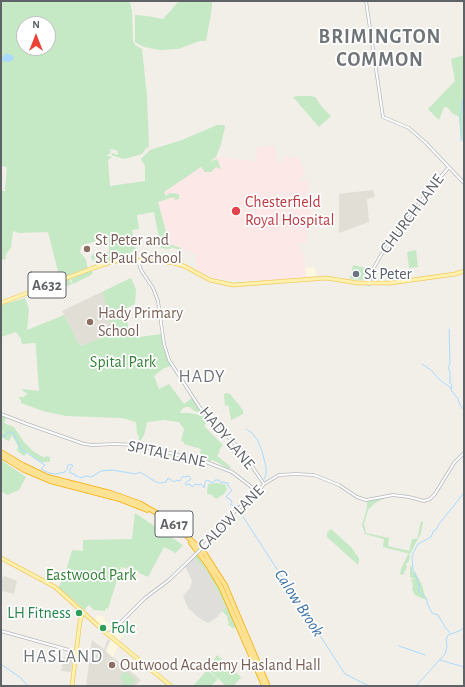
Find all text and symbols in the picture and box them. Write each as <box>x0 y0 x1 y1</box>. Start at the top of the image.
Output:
north arrow <box>16 16 56 56</box>
text: N <box>32 19 40 30</box>
district label: BRIMINGTON COMMON <box>319 25 441 72</box>
street label: CHURCH LANE <box>376 171 448 257</box>
place label: Chesterfield Royal Hospital <box>245 192 334 230</box>
marker: Chesterfield Royal Hospital <box>230 205 242 217</box>
place label: St Peter and St Paul School <box>95 230 182 268</box>
marker: St Peter and St Paul School <box>82 244 92 254</box>
place label: St Peter <box>364 264 412 284</box>
marker: St Peter <box>351 269 361 279</box>
road number: A632 <box>28 272 66 298</box>
place label: Hady Primary School <box>98 303 183 341</box>
marker: Hady Primary School <box>85 317 95 327</box>
park label: Spital Park <box>90 352 156 372</box>
district label: HADY <box>178 366 226 388</box>
street label: HADY LANE <box>195 403 259 473</box>
street label: SPITAL LANE <box>126 436 208 472</box>
street label: CALOW LANE <box>194 481 268 555</box>
road number: A617 <box>155 511 193 537</box>
park label: Eastwood Park <box>46 565 136 585</box>
water label: Calow Brook <box>270 565 328 641</box>
place label: LH Fitness <box>7 603 71 623</box>
marker: LH Fitness <box>74 608 84 618</box>
place label: Folc <box>111 618 135 638</box>
marker: Folc <box>98 623 108 633</box>
district label: HASLAND <box>23 646 103 668</box>
place label: Outwood Academy Hasland Hall <box>120 655 321 675</box>
marker: Outwood Academy Hasland Hall <box>107 660 117 670</box>

